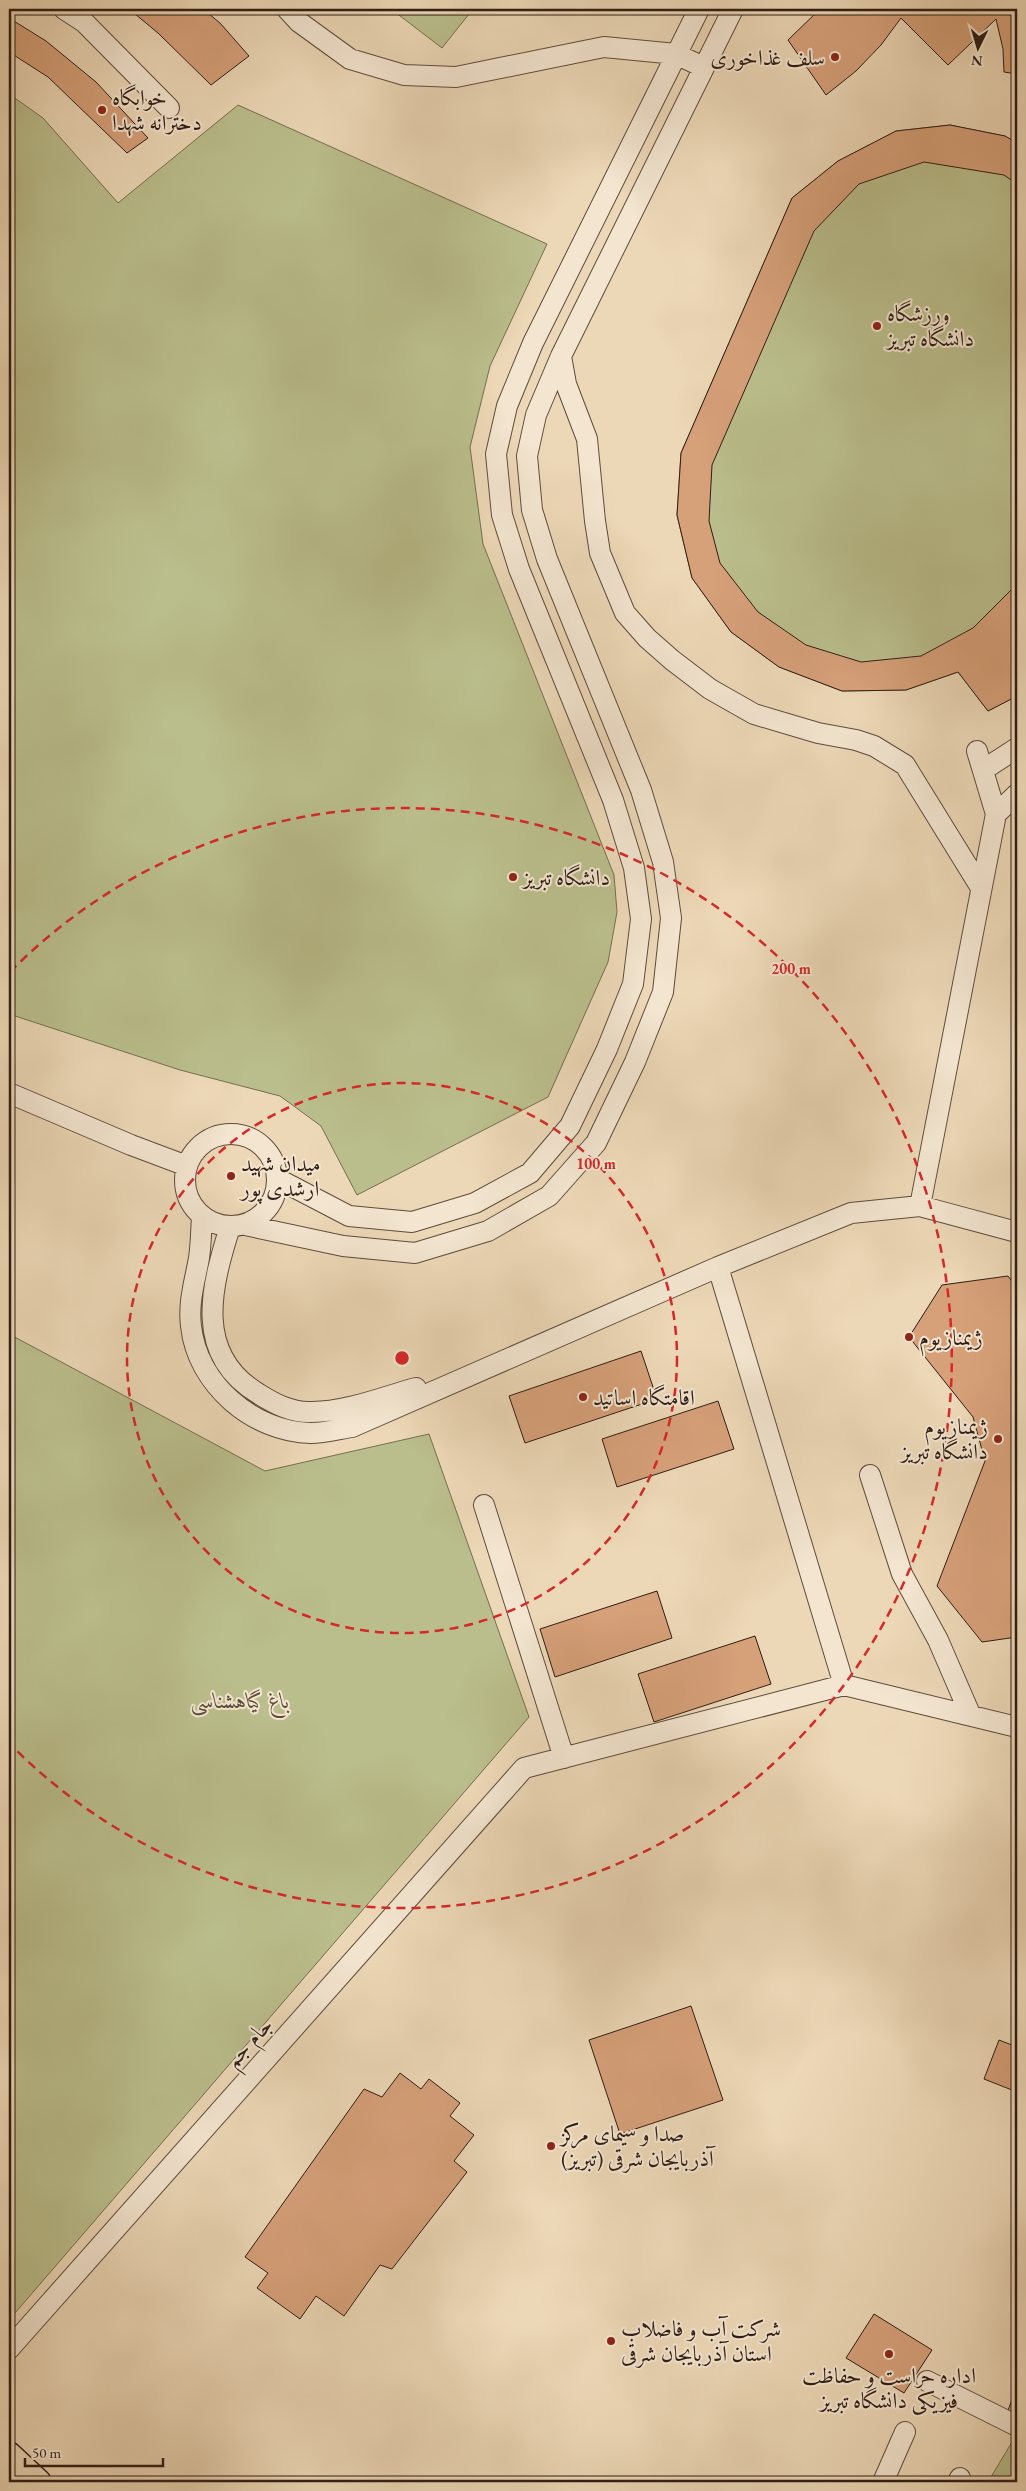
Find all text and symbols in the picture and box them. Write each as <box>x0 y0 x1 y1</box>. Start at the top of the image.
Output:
north arrow <box>954 22 1004 72</box>
place label: سلف غذاخوری <box>710 43 825 72</box>
marker: سلف غذاخوری <box>829 51 841 63</box>
text: N <box>970 51 983 70</box>
place label: خوابگاه دخترانه شهدا <box>112 83 202 137</box>
marker: خوابگاه دخترانه شهدا <box>96 104 108 116</box>
place label: ورزشگاه دانشگاه تبریز <box>885 299 974 353</box>
marker: ورزشگاه دانشگاه تبریز <box>871 320 883 332</box>
place label: دانشگاه تبریز <box>521 863 610 892</box>
marker: دانشگاه تبریز <box>507 871 519 883</box>
text: 200 m <box>771 959 811 978</box>
place label: میدان شهید ارشدی پور <box>239 1149 320 1205</box>
text: 100 m <box>576 1154 616 1173</box>
marker: میدان شهید ارشدی پور <box>225 1170 237 1182</box>
place label: ژیمنازیوم <box>919 1323 983 1357</box>
marker: ژیمنازیوم <box>903 1331 915 1343</box>
centre of rings <box>393 1349 411 1367</box>
place label: اقامتگاه اساتید <box>593 1383 695 1412</box>
marker: اقامتگاه اساتید <box>577 1391 589 1403</box>
place label: ژیمنازیوم دانشگاه تبریز <box>899 1412 988 1466</box>
marker: ژیمنازیوم دانشگاه تبریز <box>992 1433 1004 1445</box>
park label: باغ گیاهشناسی <box>190 1686 290 1719</box>
street label: جام جم <box>218 2011 283 2078</box>
place label: صدا و سیمای مرکز آذربایجان شرقی (تبریز) <box>559 2119 716 2173</box>
marker: صدا و سیمای مرکز آذربایجان شرقی (تبریز) <box>545 2140 557 2152</box>
place label: شرکت آب و فاضلاب استان آذربایجان شرقی <box>621 2314 781 2368</box>
marker: شرکت آب و فاضلاب استان آذربایجان شرقی <box>605 2335 617 2347</box>
marker: اداره حراست و حفاظت فیزیکی دانشگاه تبریز <box>883 2348 895 2360</box>
place label: اداره حراست و حفاظت فیزیکی دانشگاه تبریز <box>802 2361 976 2416</box>
scale bar <box>25 2436 162 2468</box>
text: 50 m <box>32 2443 61 2462</box>

